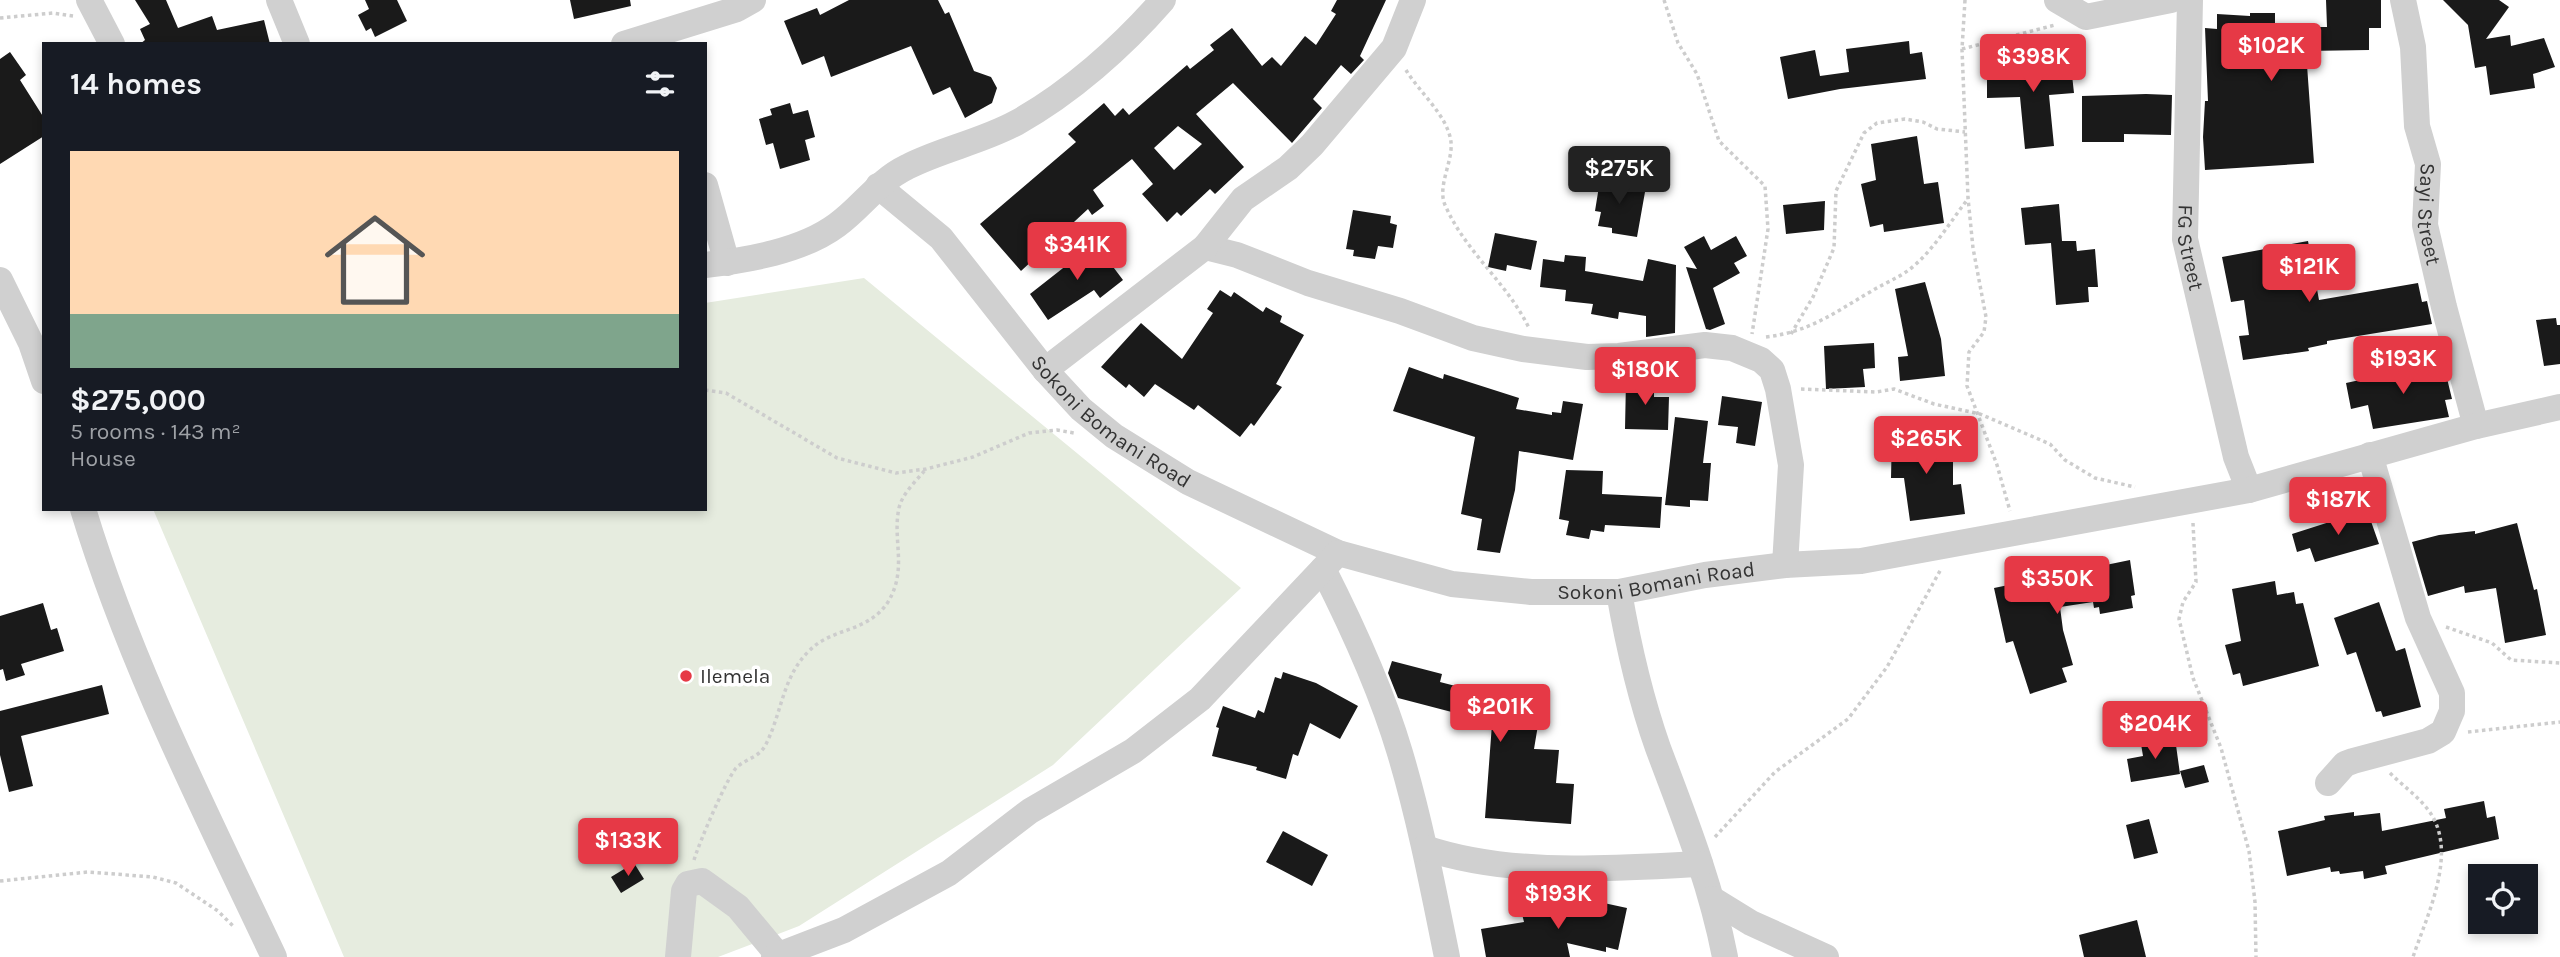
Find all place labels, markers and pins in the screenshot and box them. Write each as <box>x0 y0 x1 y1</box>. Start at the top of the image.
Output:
pin: $102K <box>2222 24 2320 83</box>
pin: $398K <box>1984 34 2082 94</box>
pin: $275K <box>1570 146 1668 206</box>
pin: $341K <box>1028 222 1126 282</box>
pin: $121K <box>2260 244 2358 304</box>
pin: $193K <box>2354 336 2452 396</box>
pin: $180K <box>1596 348 1694 407</box>
pin: $265K <box>1877 416 1975 476</box>
pin: $187K <box>2289 477 2387 537</box>
pin: $350K <box>2008 556 2106 616</box>
place label: Ilemela <box>700 664 770 688</box>
marker: Ilemela <box>678 668 694 684</box>
pin: $201K <box>1451 684 1549 744</box>
pin: $204K <box>2106 702 2204 761</box>
pin: $133K <box>579 818 677 878</box>
pin: $193K <box>1509 872 1607 931</box>

